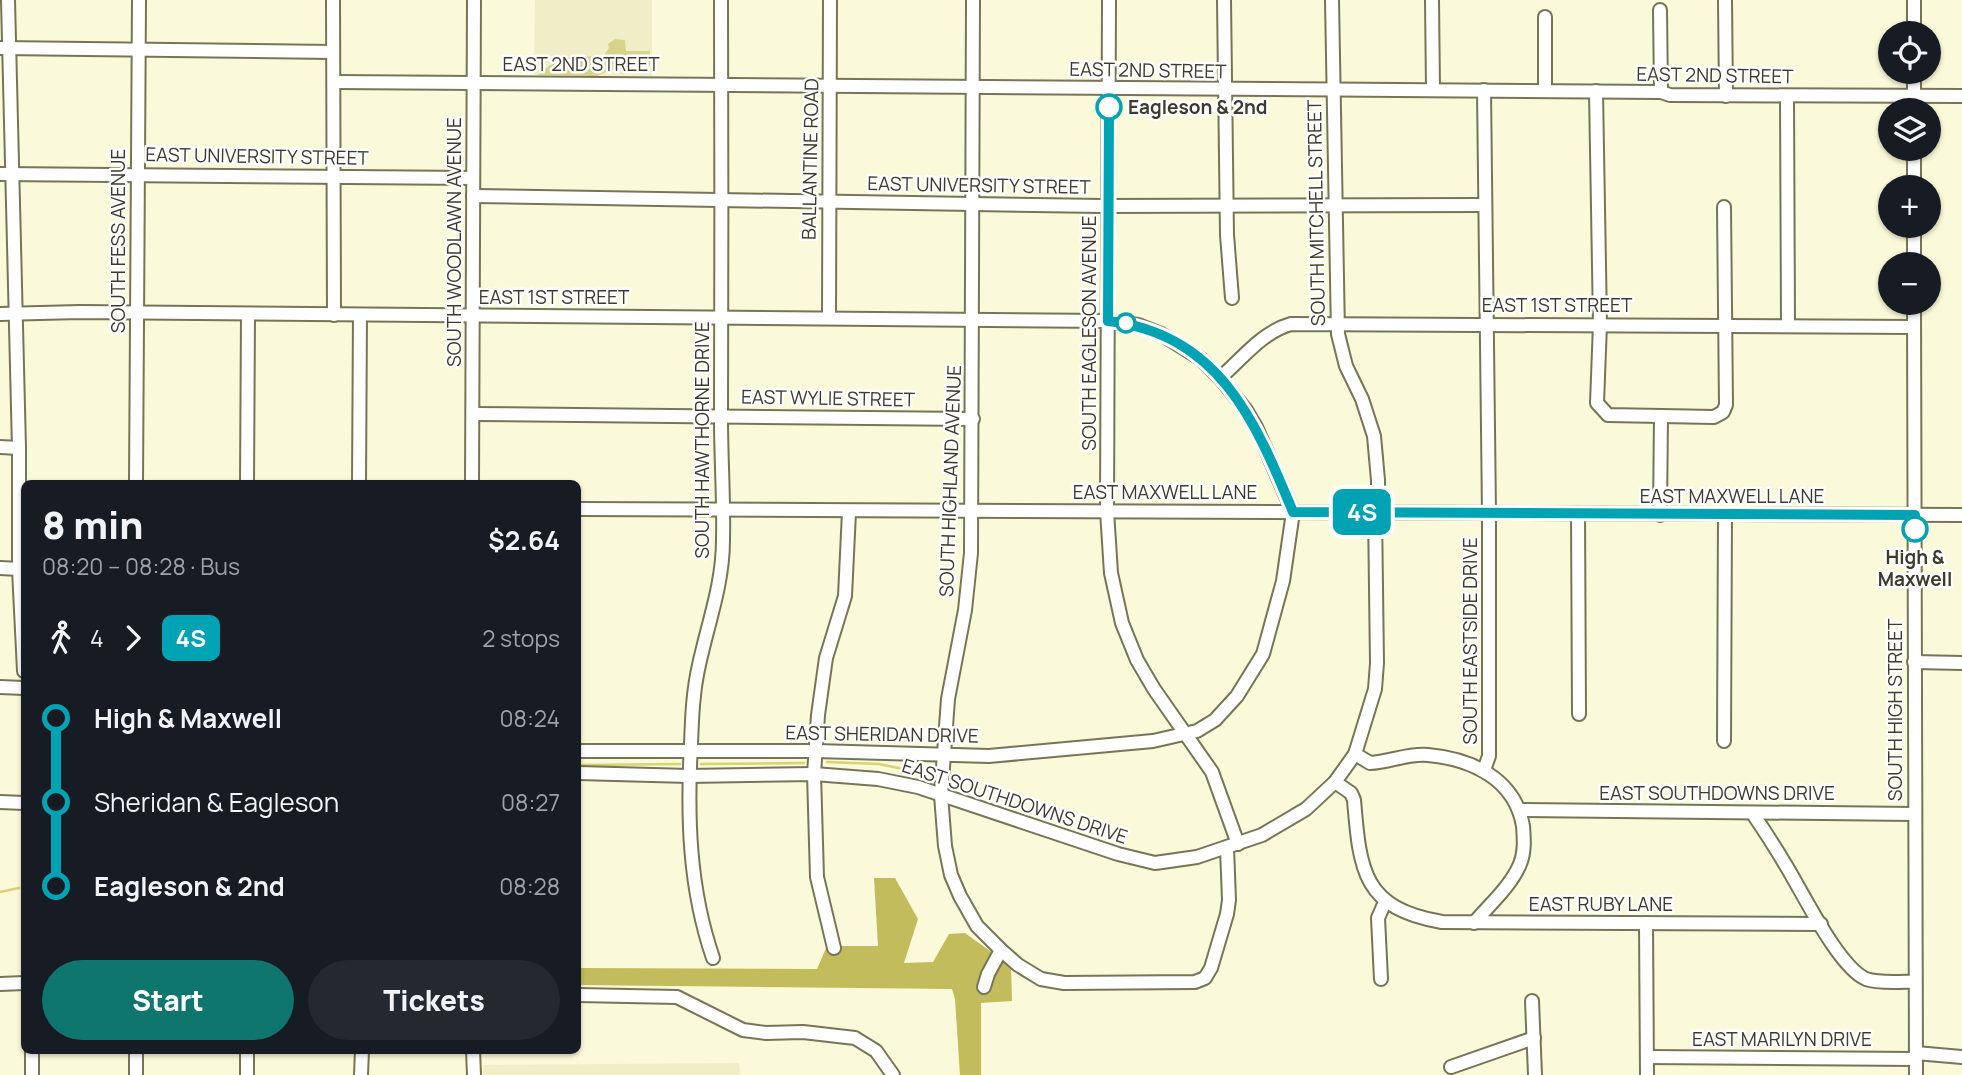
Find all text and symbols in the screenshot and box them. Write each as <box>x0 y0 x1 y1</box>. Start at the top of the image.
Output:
map controls <box>1878 21 1941 315</box>
button: locate <box>1878 21 1941 84</box>
street label: EAST 2ND STREET <box>502 51 660 77</box>
street label: EAST 2ND STREET <box>1069 56 1227 84</box>
street label: EAST 2ND STREET <box>1636 61 1794 89</box>
street label: BALLANTINE ROAD <box>796 78 824 240</box>
marker: Eagleson & 2nd <box>1096 94 1122 120</box>
place label: Eagleson & 2nd <box>1128 94 1268 120</box>
button: layers <box>1878 98 1941 161</box>
street label: SOUTH MITCHELL STREET <box>1301 99 1331 326</box>
street label: SOUTH WOODLAWN AVENUE <box>441 117 467 367</box>
street label: EAST UNIVERSITY STREET <box>145 141 370 171</box>
street label: SOUTH FESS AVENUE <box>105 149 131 333</box>
street label: EAST UNIVERSITY STREET <box>867 170 1092 200</box>
button: + <box>1878 175 1941 238</box>
street label: SOUTH EAGLESON AVENUE <box>1076 215 1102 451</box>
button: − <box>1878 252 1941 315</box>
street label: EAST 1ST STREET <box>479 284 630 310</box>
street label: EAST 1ST STREET <box>1482 292 1633 318</box>
unlabelled marker <box>1116 313 1136 333</box>
street label: SOUTH HAWTHORNE DRIVE <box>689 321 715 559</box>
street label: SOUTH HIGHLAND AVENUE <box>933 364 967 598</box>
street label: EAST WYLIE STREET <box>741 383 916 413</box>
street label: EAST MAXWELL LANE <box>1073 479 1257 505</box>
street label: EAST MAXWELL LANE <box>1640 483 1824 509</box>
line badge: 4S <box>1330 489 1394 535</box>
text: 4S <box>1347 495 1377 528</box>
text: 8 min <box>42 498 144 550</box>
marker: High & Maxwell <box>1902 516 1928 542</box>
text: $2.64 <box>488 522 560 558</box>
street label: SOUTH EASTSIDE DRIVE <box>1457 537 1483 745</box>
place label: High & Maxwell <box>1878 544 1952 592</box>
text: 08:20 – 08:28 · Bus <box>42 550 240 582</box>
street label: SOUTH HIGH STREET <box>1882 618 1908 801</box>
icon: walk <box>42 619 80 657</box>
icon: forward <box>114 619 152 657</box>
text: 4S <box>176 621 206 654</box>
text: 4 <box>90 622 104 654</box>
text: 2 stops <box>482 622 560 654</box>
text: High & Maxwell <box>94 700 282 736</box>
text: 08:24 <box>500 702 560 734</box>
street label: EAST SHERIDAN DRIVE <box>785 719 979 749</box>
street label: EAST SOUTHDOWNS DRIVE <box>899 752 1131 850</box>
street label: EAST SOUTHDOWNS DRIVE <box>1599 780 1835 806</box>
text: Sheridan & Eagleson <box>94 784 339 820</box>
text: 08:27 <box>501 786 560 818</box>
text: Eagleson & 2nd <box>94 868 285 904</box>
text: 08:28 <box>499 870 560 902</box>
street label: EAST RUBY LANE <box>1529 891 1673 917</box>
button: Start <box>42 960 294 1040</box>
button: Tickets <box>308 960 560 1040</box>
street label: EAST MARILYN DRIVE <box>1692 1026 1872 1052</box>

